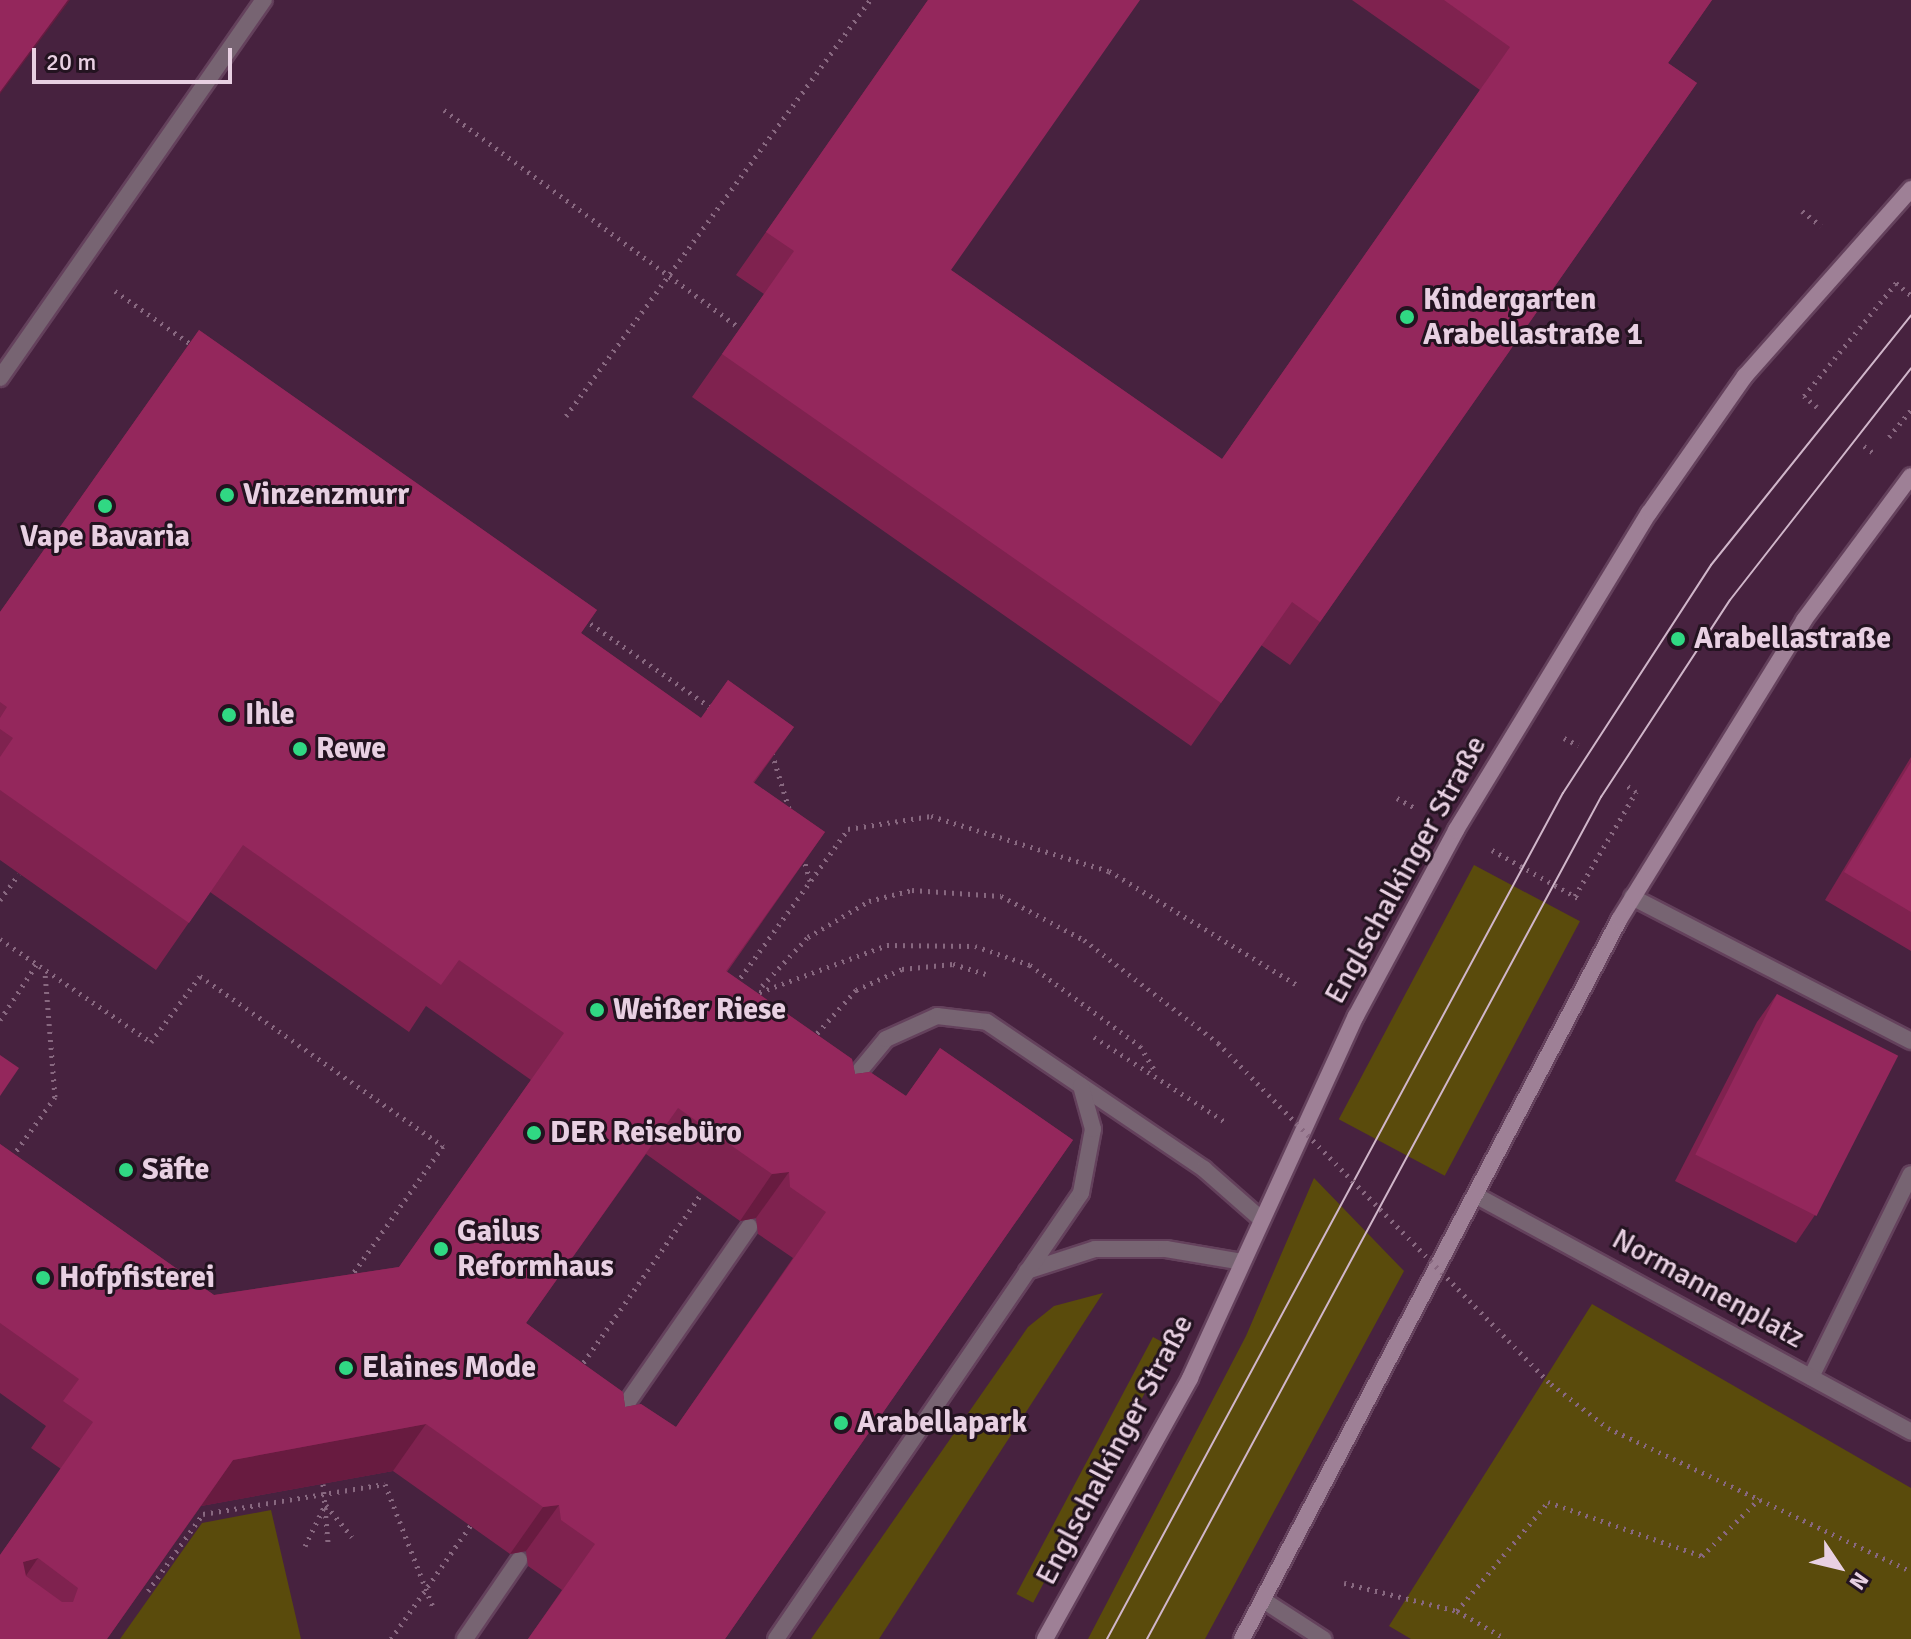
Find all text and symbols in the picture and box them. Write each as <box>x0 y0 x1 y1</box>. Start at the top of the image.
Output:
scale bar <box>36 32 236 82</box>
text: 20 m <box>46 47 96 77</box>
place label: Kindergarten Arabellastraße 1 <box>1423 282 1643 352</box>
marker: Kindergarten Arabellastraße 1 <box>1398 308 1416 326</box>
place label: Vinzenzmurr <box>243 477 409 513</box>
marker: Vinzenzmurr <box>218 486 236 504</box>
marker: Vape Bavaria <box>96 497 114 515</box>
place label: Vape Bavaria <box>20 519 190 555</box>
place label: Arabellastraße <box>1694 621 1891 657</box>
marker: Arabellastraße <box>1669 630 1687 648</box>
place label: Ihle <box>245 697 295 733</box>
marker: Ihle <box>220 706 238 724</box>
street label: Englschalkinger Straße <box>1317 730 1495 1010</box>
place label: Rewe <box>316 731 386 767</box>
marker: Rewe <box>291 740 309 758</box>
place label: Weißer Riese <box>613 992 786 1028</box>
marker: Weißer Riese <box>588 1001 606 1019</box>
place label: DER Reisebüro <box>550 1115 742 1151</box>
marker: DER Reisebüro <box>525 1124 543 1142</box>
place label: Säfte <box>142 1152 209 1188</box>
marker: Säfte <box>117 1161 135 1179</box>
place label: Gailus Reformhaus <box>457 1214 614 1284</box>
street label: Normannenplatz <box>1606 1221 1810 1357</box>
marker: Gailus Reformhaus <box>432 1240 450 1258</box>
place label: Hofpfisterei <box>59 1260 215 1296</box>
marker: Hofpfisterei <box>34 1269 52 1287</box>
street label: Englschalkinger Straße <box>1029 1309 1201 1591</box>
place label: Elaines Mode <box>362 1350 536 1386</box>
marker: Elaines Mode <box>337 1359 355 1377</box>
place label: Arabellapark <box>857 1405 1027 1441</box>
marker: Arabellapark <box>832 1414 850 1432</box>
north arrow <box>1799 1527 1879 1607</box>
text: N <box>1844 1567 1875 1595</box>

